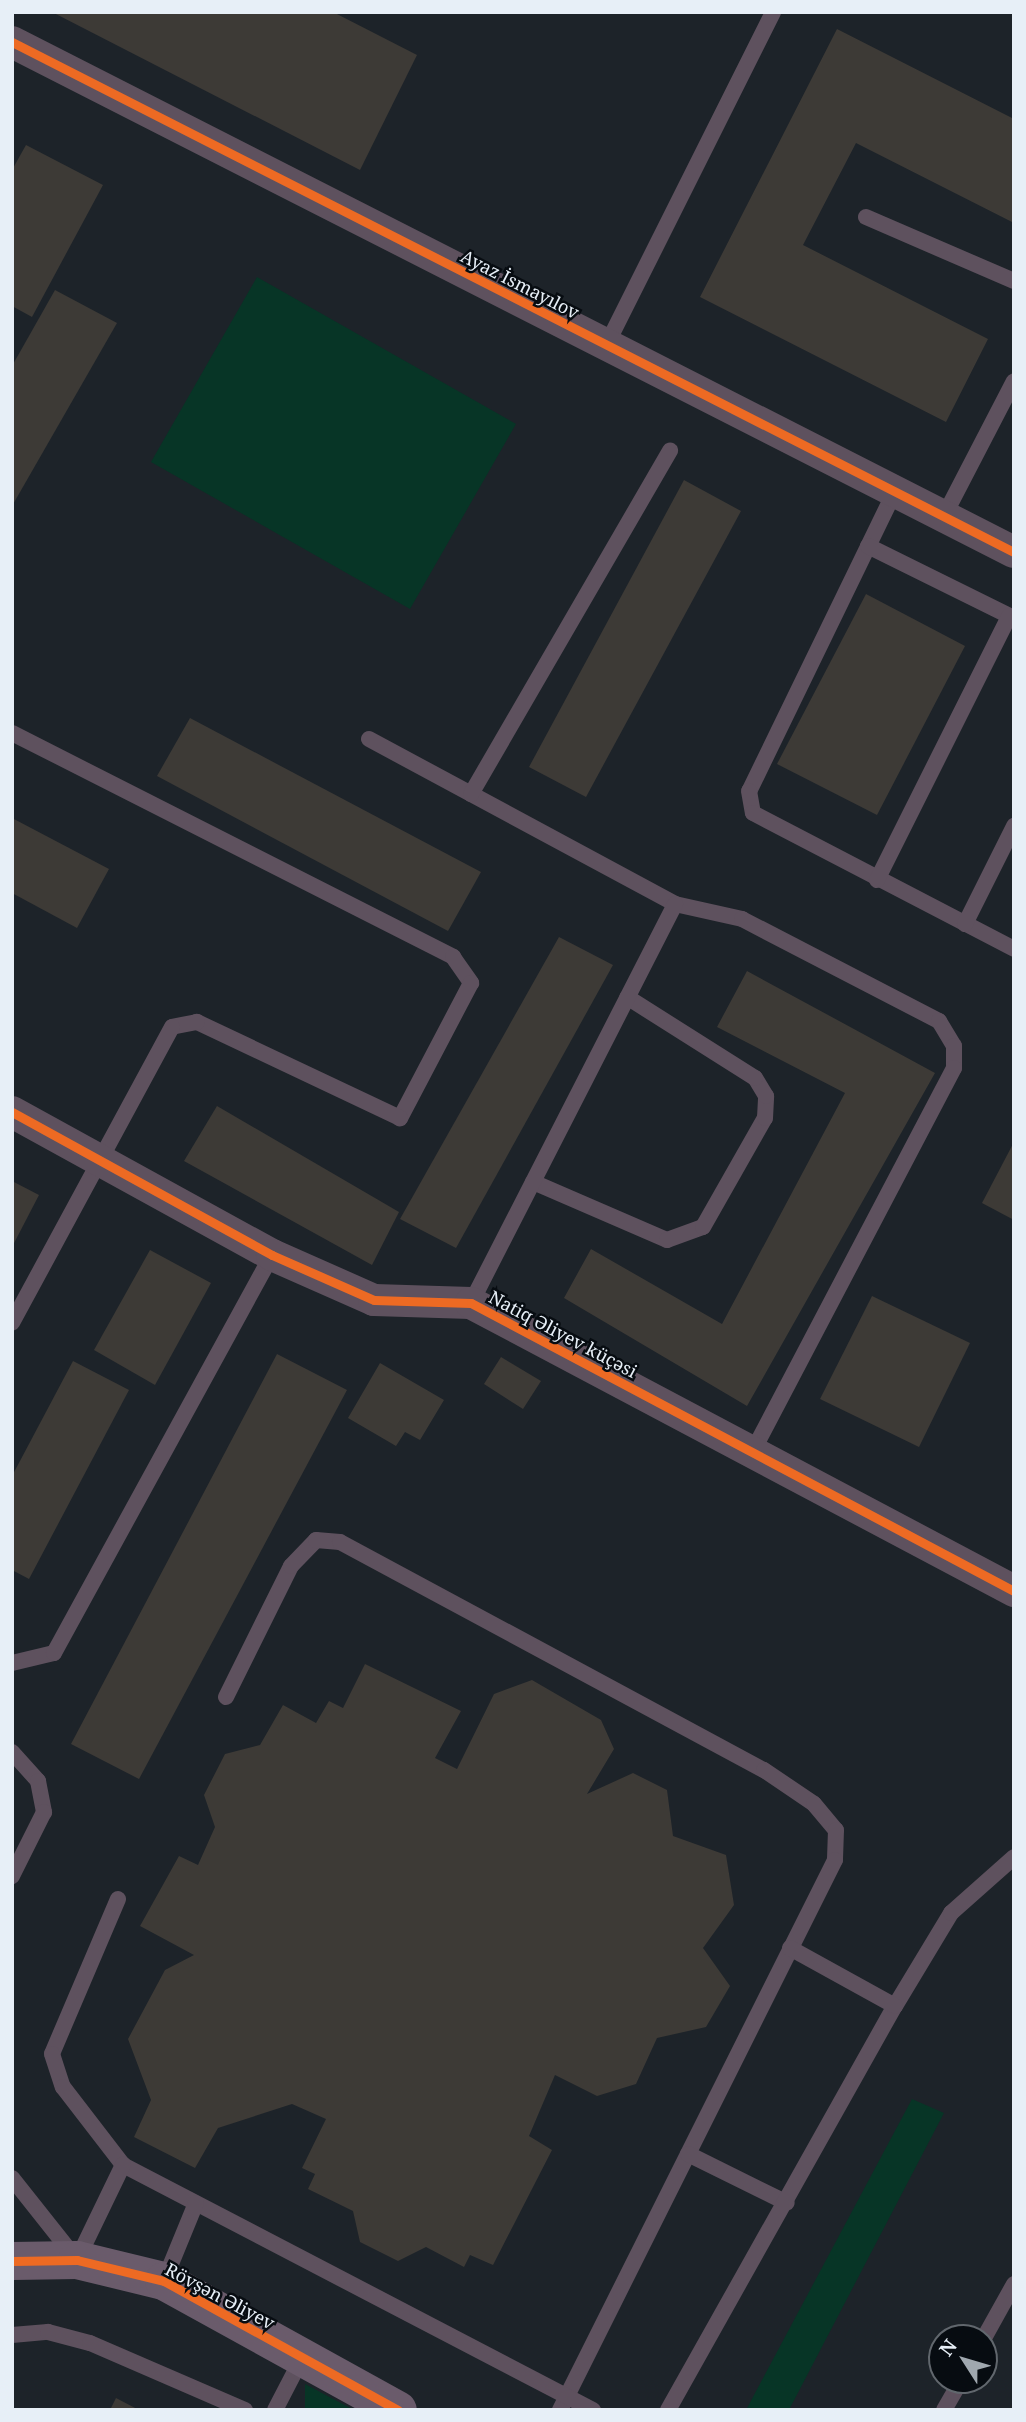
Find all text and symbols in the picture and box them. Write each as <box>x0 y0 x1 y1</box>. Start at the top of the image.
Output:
street label: Ayaz İsmayılov <box>457 245 583 323</box>
street label: Natiq Əliyev küçəsi <box>485 1286 641 1382</box>
street label: Rövşən Əliyev <box>162 2258 278 2334</box>
north arrow <box>928 2324 998 2394</box>
text: N <box>933 2334 963 2361</box>

